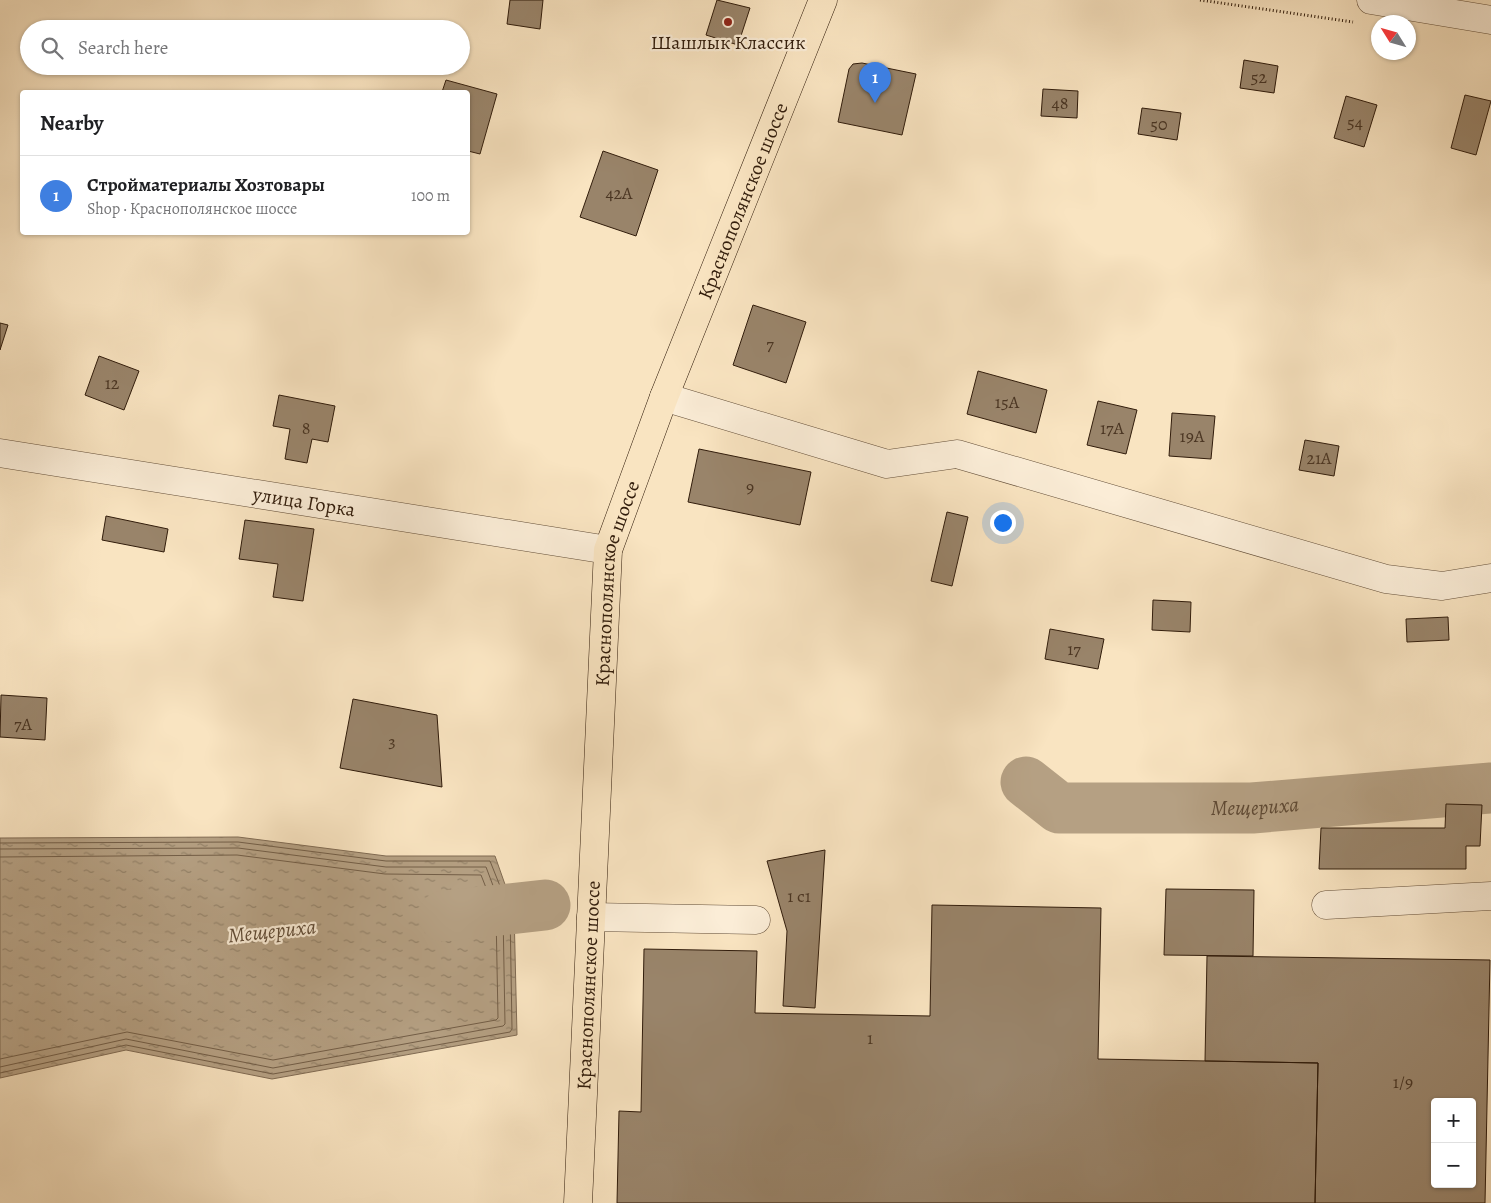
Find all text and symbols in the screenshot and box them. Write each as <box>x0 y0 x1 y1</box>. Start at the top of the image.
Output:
north arrow <box>1371 15 1416 60</box>
marker: Шашлык Классик <box>722 16 734 28</box>
search box <box>20 20 470 75</box>
place label: Шашлык Классик <box>650 29 806 56</box>
icon: search <box>38 34 66 62</box>
text: Search here <box>78 35 168 61</box>
pin: 1 <box>859 62 891 103</box>
house number: 52 <box>1251 65 1268 89</box>
house number: 48 <box>1052 91 1068 115</box>
street label: Краснополянское шоссе <box>692 99 795 303</box>
text: Nearby <box>40 109 103 137</box>
house number: 54 <box>1347 110 1363 134</box>
house number: 50 <box>1150 112 1168 136</box>
text: Стройматериалы Хозтовары <box>87 172 325 198</box>
house number: 42А <box>605 181 633 205</box>
text: 1 <box>53 185 59 207</box>
text: 100 m <box>411 185 450 207</box>
text: Shop · Краснополянское шоссе <box>87 198 297 220</box>
house number: 7 <box>766 332 774 356</box>
house number: 12 <box>105 371 120 395</box>
house number: 15А <box>995 390 1020 414</box>
house number: 8 <box>302 416 310 440</box>
house number: 17А <box>1100 416 1125 440</box>
house number: 19А <box>1180 424 1205 448</box>
house number: 21А <box>1306 446 1332 470</box>
house number: 9 <box>746 475 754 499</box>
street label: Краснополянское шоссе <box>589 477 646 687</box>
street label: улица Горка <box>250 480 358 524</box>
your location <box>990 510 1016 536</box>
house number: 17 <box>1067 637 1081 661</box>
house number: 7А <box>14 712 33 736</box>
house number: 3 <box>388 729 396 753</box>
water label: Мещериха <box>1211 790 1300 822</box>
street label: Краснополянское шоссе <box>570 880 607 1091</box>
house number: 1 с1 <box>787 884 811 908</box>
water label: Мещериха <box>227 912 318 950</box>
house number: 1 <box>867 1026 873 1050</box>
house number: 1/9 <box>1393 1070 1413 1094</box>
map controls <box>1431 1098 1476 1188</box>
button: + <box>1431 1098 1476 1143</box>
button: − <box>1431 1143 1476 1188</box>

